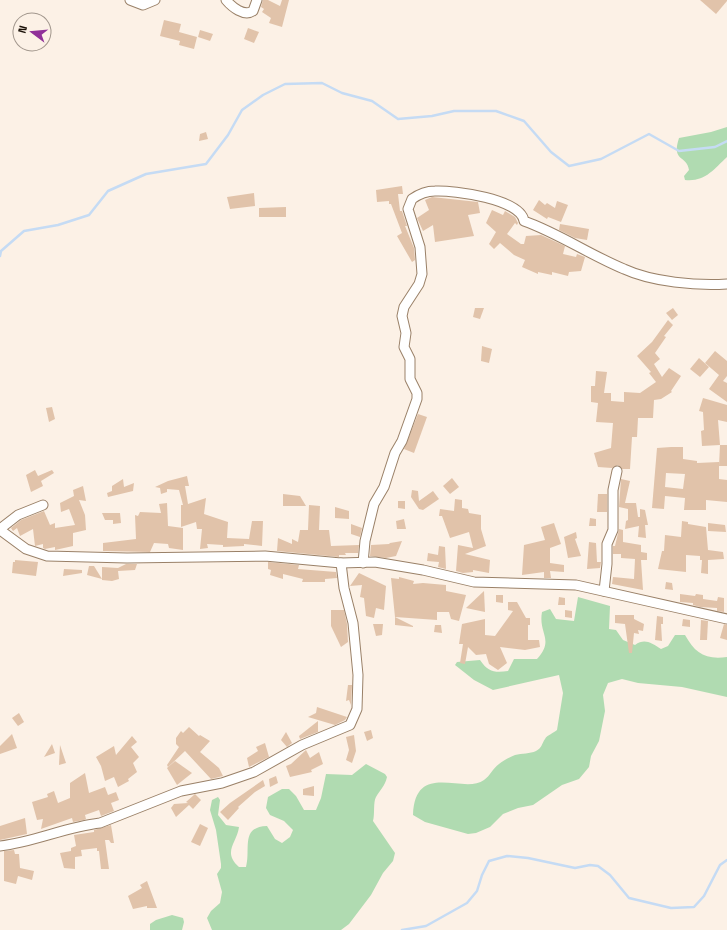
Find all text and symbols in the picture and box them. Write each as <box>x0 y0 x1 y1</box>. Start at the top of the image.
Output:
north arrow <box>12 12 52 52</box>
text: N <box>15 24 30 35</box>

